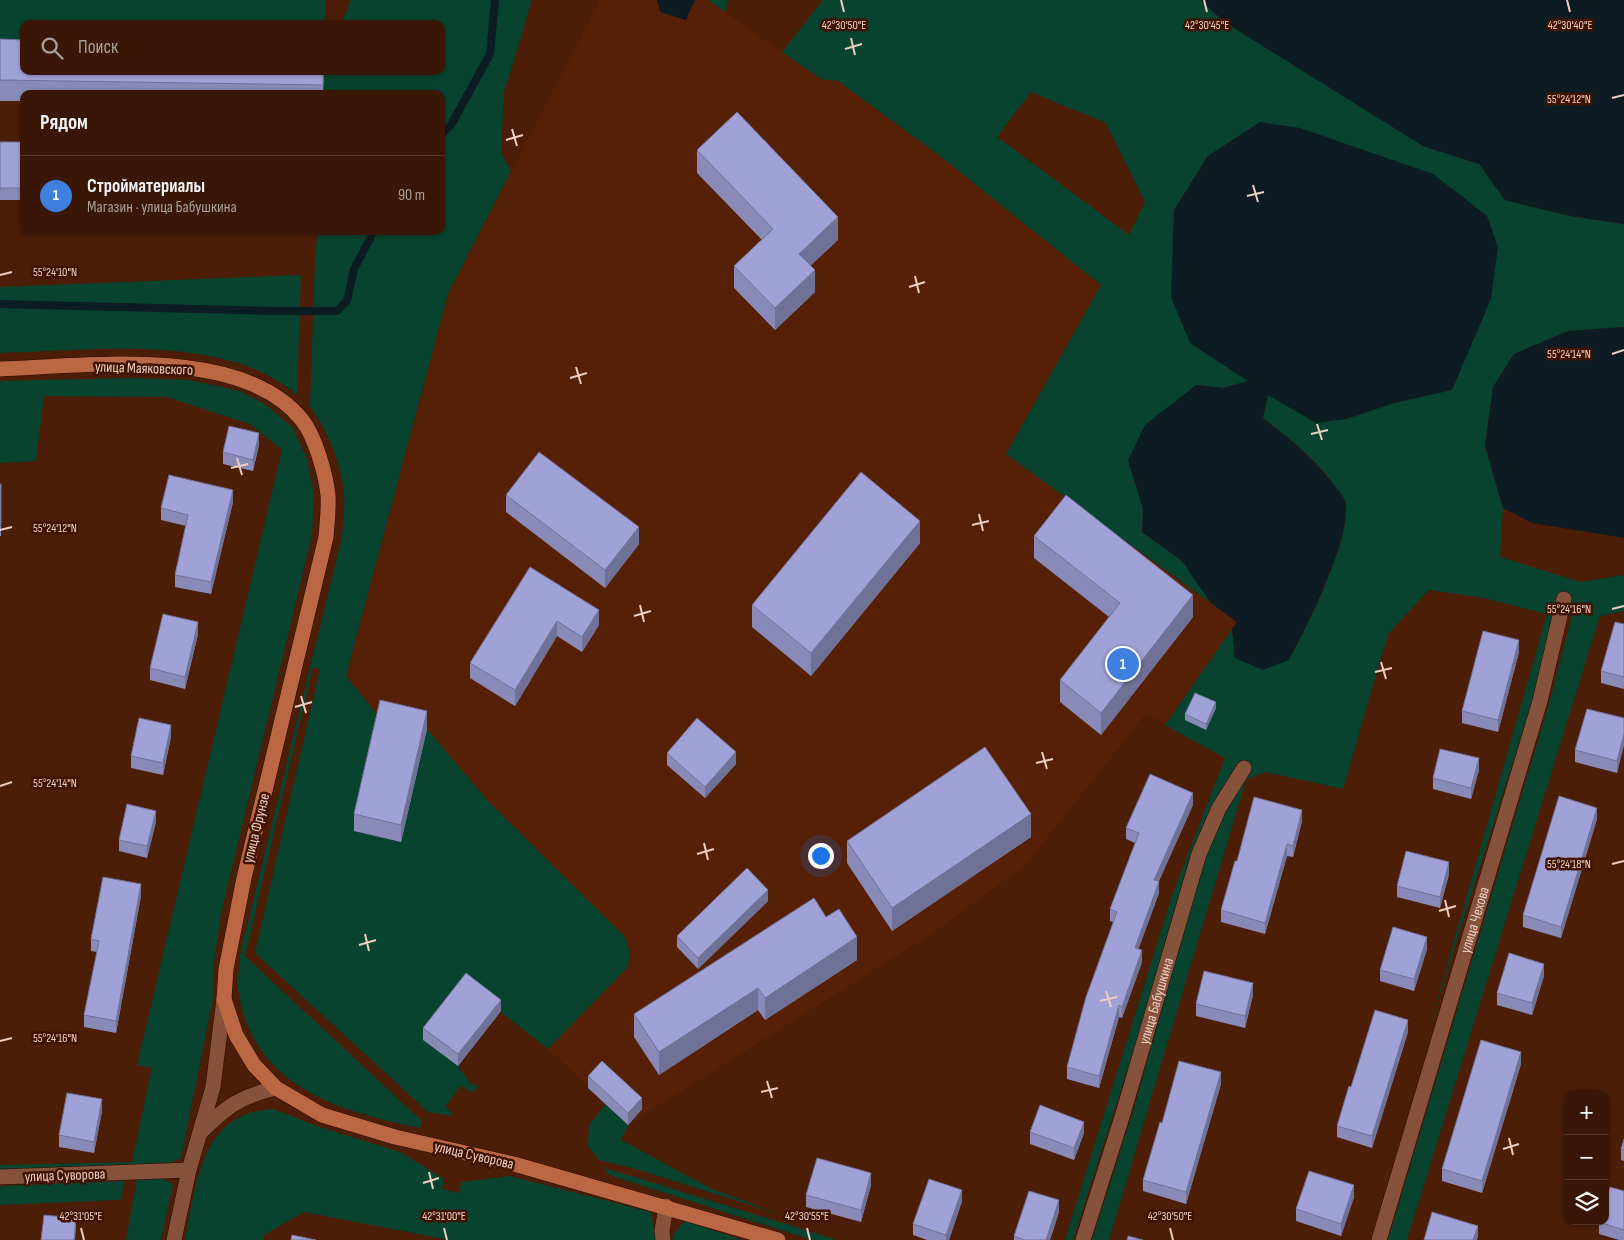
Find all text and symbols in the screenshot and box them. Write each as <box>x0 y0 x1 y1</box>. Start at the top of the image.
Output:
text: 42°30'50"E <box>822 18 866 33</box>
text: 42°30'45"E <box>1185 18 1229 33</box>
text: 42°30'40"E <box>1548 18 1592 33</box>
search box <box>20 20 445 75</box>
icon: search <box>38 34 66 62</box>
text: Поиск <box>78 36 118 59</box>
text: 55°24'12"N <box>1547 92 1591 107</box>
text: Рядом <box>40 110 88 135</box>
text: Стройматериалы <box>87 175 205 198</box>
text: 1 <box>53 186 59 205</box>
text: 90 m <box>398 186 425 205</box>
text: Магазин · улица Бабушкина <box>87 198 237 217</box>
text: 55°24'10"N <box>33 265 77 280</box>
text: 55°24'14"N <box>1547 347 1591 362</box>
street label: улица Маяковского <box>94 357 194 380</box>
text: 55°24'12"N <box>33 521 77 536</box>
text: 55°24'16"N <box>1547 602 1591 617</box>
pin: 1 <box>1107 645 1139 683</box>
text: 55°24'14"N <box>33 776 77 791</box>
street label: улица Фрунзе <box>239 791 274 865</box>
your location <box>808 843 834 869</box>
text: 55°24'18"N <box>1547 857 1591 872</box>
street label: улица Чехова <box>1456 884 1494 956</box>
street label: улица Бабушкина <box>1135 955 1178 1047</box>
text: 55°24'16"N <box>33 1031 77 1046</box>
map controls <box>1564 1090 1609 1225</box>
button: + <box>1564 1090 1609 1135</box>
button: − <box>1564 1135 1609 1180</box>
street label: улица Суворова <box>432 1137 516 1174</box>
street label: улица Суворова <box>24 1165 106 1186</box>
button: layers <box>1564 1180 1609 1225</box>
text: 42°31'05"E <box>59 1209 103 1224</box>
text: 42°31'00"E <box>422 1209 466 1224</box>
text: 42°30'55"E <box>785 1209 829 1224</box>
text: 42°30'50"E <box>1148 1209 1192 1224</box>

